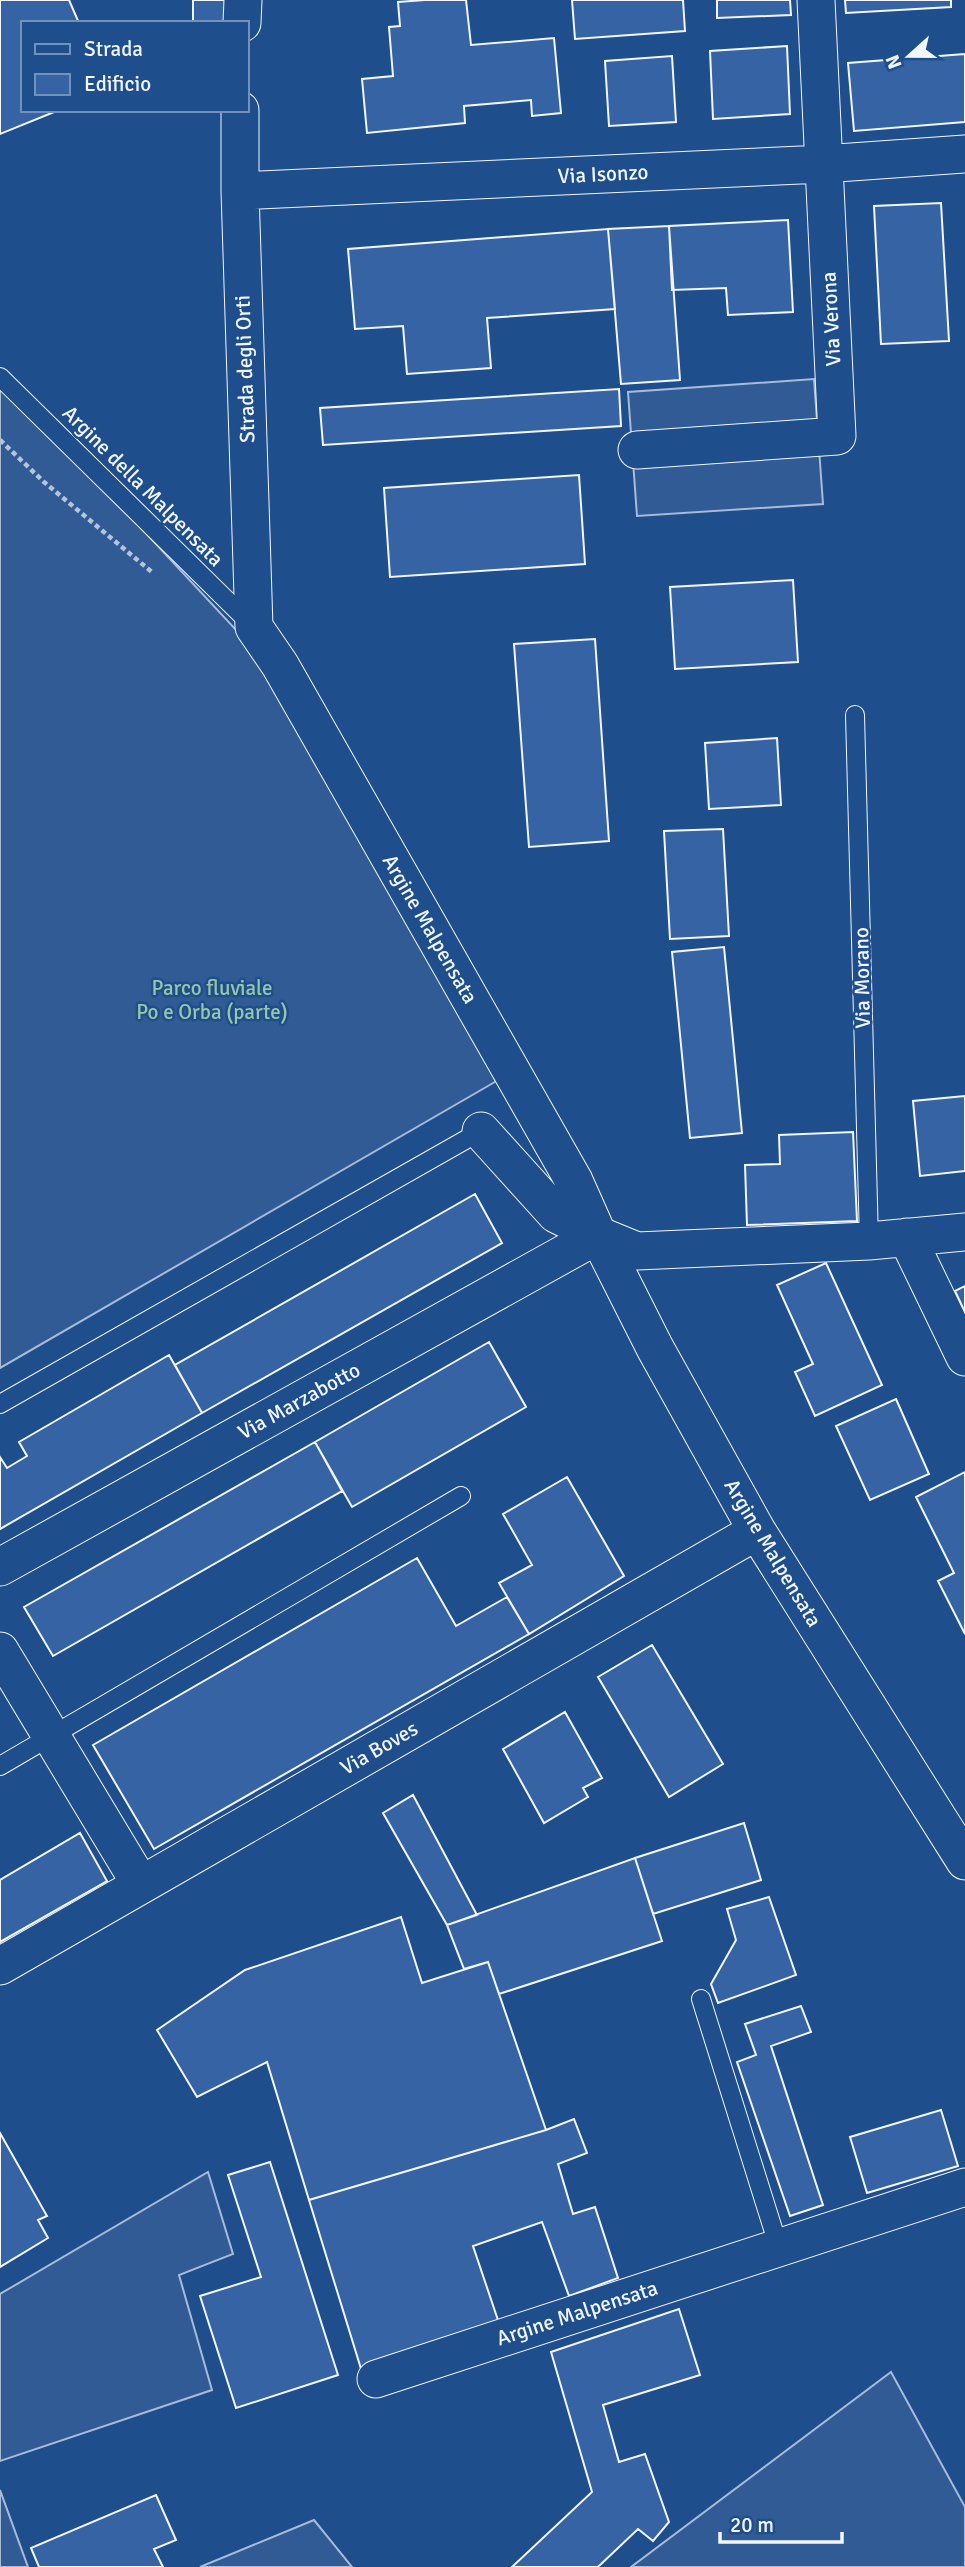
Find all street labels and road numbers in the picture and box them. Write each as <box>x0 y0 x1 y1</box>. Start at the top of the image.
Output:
street label: Via Isonzo <box>557 159 649 189</box>
street label: Via Verona <box>816 271 846 367</box>
street label: Strada degli Orti <box>229 295 261 443</box>
street label: Argine della Malpensata <box>57 400 229 572</box>
street label: Argine Malpensata <box>377 850 483 1008</box>
street label: Via Morano <box>848 927 876 1029</box>
street label: Via Marzabotto <box>233 1357 365 1445</box>
street label: Argine Malpensata <box>719 1474 827 1632</box>
street label: Via Boves <box>336 1715 422 1781</box>
street label: Argine Malpensata <box>493 2275 661 2351</box>

